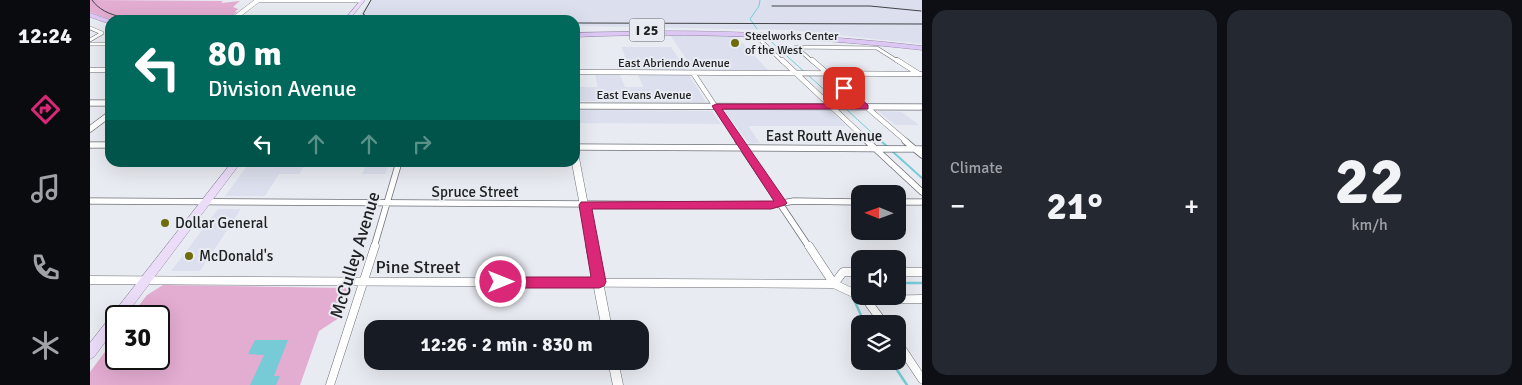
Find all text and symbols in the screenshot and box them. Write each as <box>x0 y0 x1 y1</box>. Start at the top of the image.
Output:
road number: I 25 <box>630 18 664 42</box>
text: 12:24 <box>18 22 72 49</box>
place label: Steelworks Center of the West <box>745 29 839 58</box>
text: 80 m <box>208 32 282 75</box>
icon: left <box>125 35 190 100</box>
marker: Steelworks Center of the West <box>729 37 741 49</box>
street label: East Abriendo Avenue <box>618 56 730 71</box>
pin <box>823 67 865 109</box>
icon: arrive <box>830 74 858 102</box>
text: Division Avenue <box>208 75 356 102</box>
street label: East Evans Avenue <box>597 88 692 103</box>
icon: directions <box>28 92 63 127</box>
street label: East Routt Avenue <box>766 127 882 145</box>
icon: left <box>249 130 277 158</box>
icon: ahead <box>302 130 330 158</box>
icon: ahead <box>355 130 383 158</box>
icon: right <box>408 130 436 158</box>
text: 22 <box>1334 142 1405 222</box>
text: Climate <box>950 158 1003 178</box>
icon: music <box>28 171 63 206</box>
street label: Spruce Street <box>432 183 518 201</box>
text: 21° <box>1046 183 1103 230</box>
north arrow <box>851 185 906 240</box>
map controls <box>851 185 906 370</box>
street label: McCulley Avenue <box>325 189 385 321</box>
text: − <box>950 189 965 223</box>
text: + <box>1184 189 1199 223</box>
place label: Dollar General <box>175 214 268 232</box>
text: km/h <box>1351 215 1388 235</box>
marker: Dollar General <box>159 217 171 229</box>
place label: McDonald's <box>199 247 274 265</box>
icon: phone <box>28 250 63 285</box>
marker: McDonald's <box>183 250 195 262</box>
button: sound <box>851 250 906 305</box>
position arrow <box>474 255 526 307</box>
street label: Pine Street <box>376 256 460 278</box>
speed limit sign: 30 <box>105 305 170 370</box>
button: layers <box>851 315 906 370</box>
icon: climate <box>28 328 63 363</box>
text: 12:26 · 2 min · 830 m <box>420 333 593 357</box>

